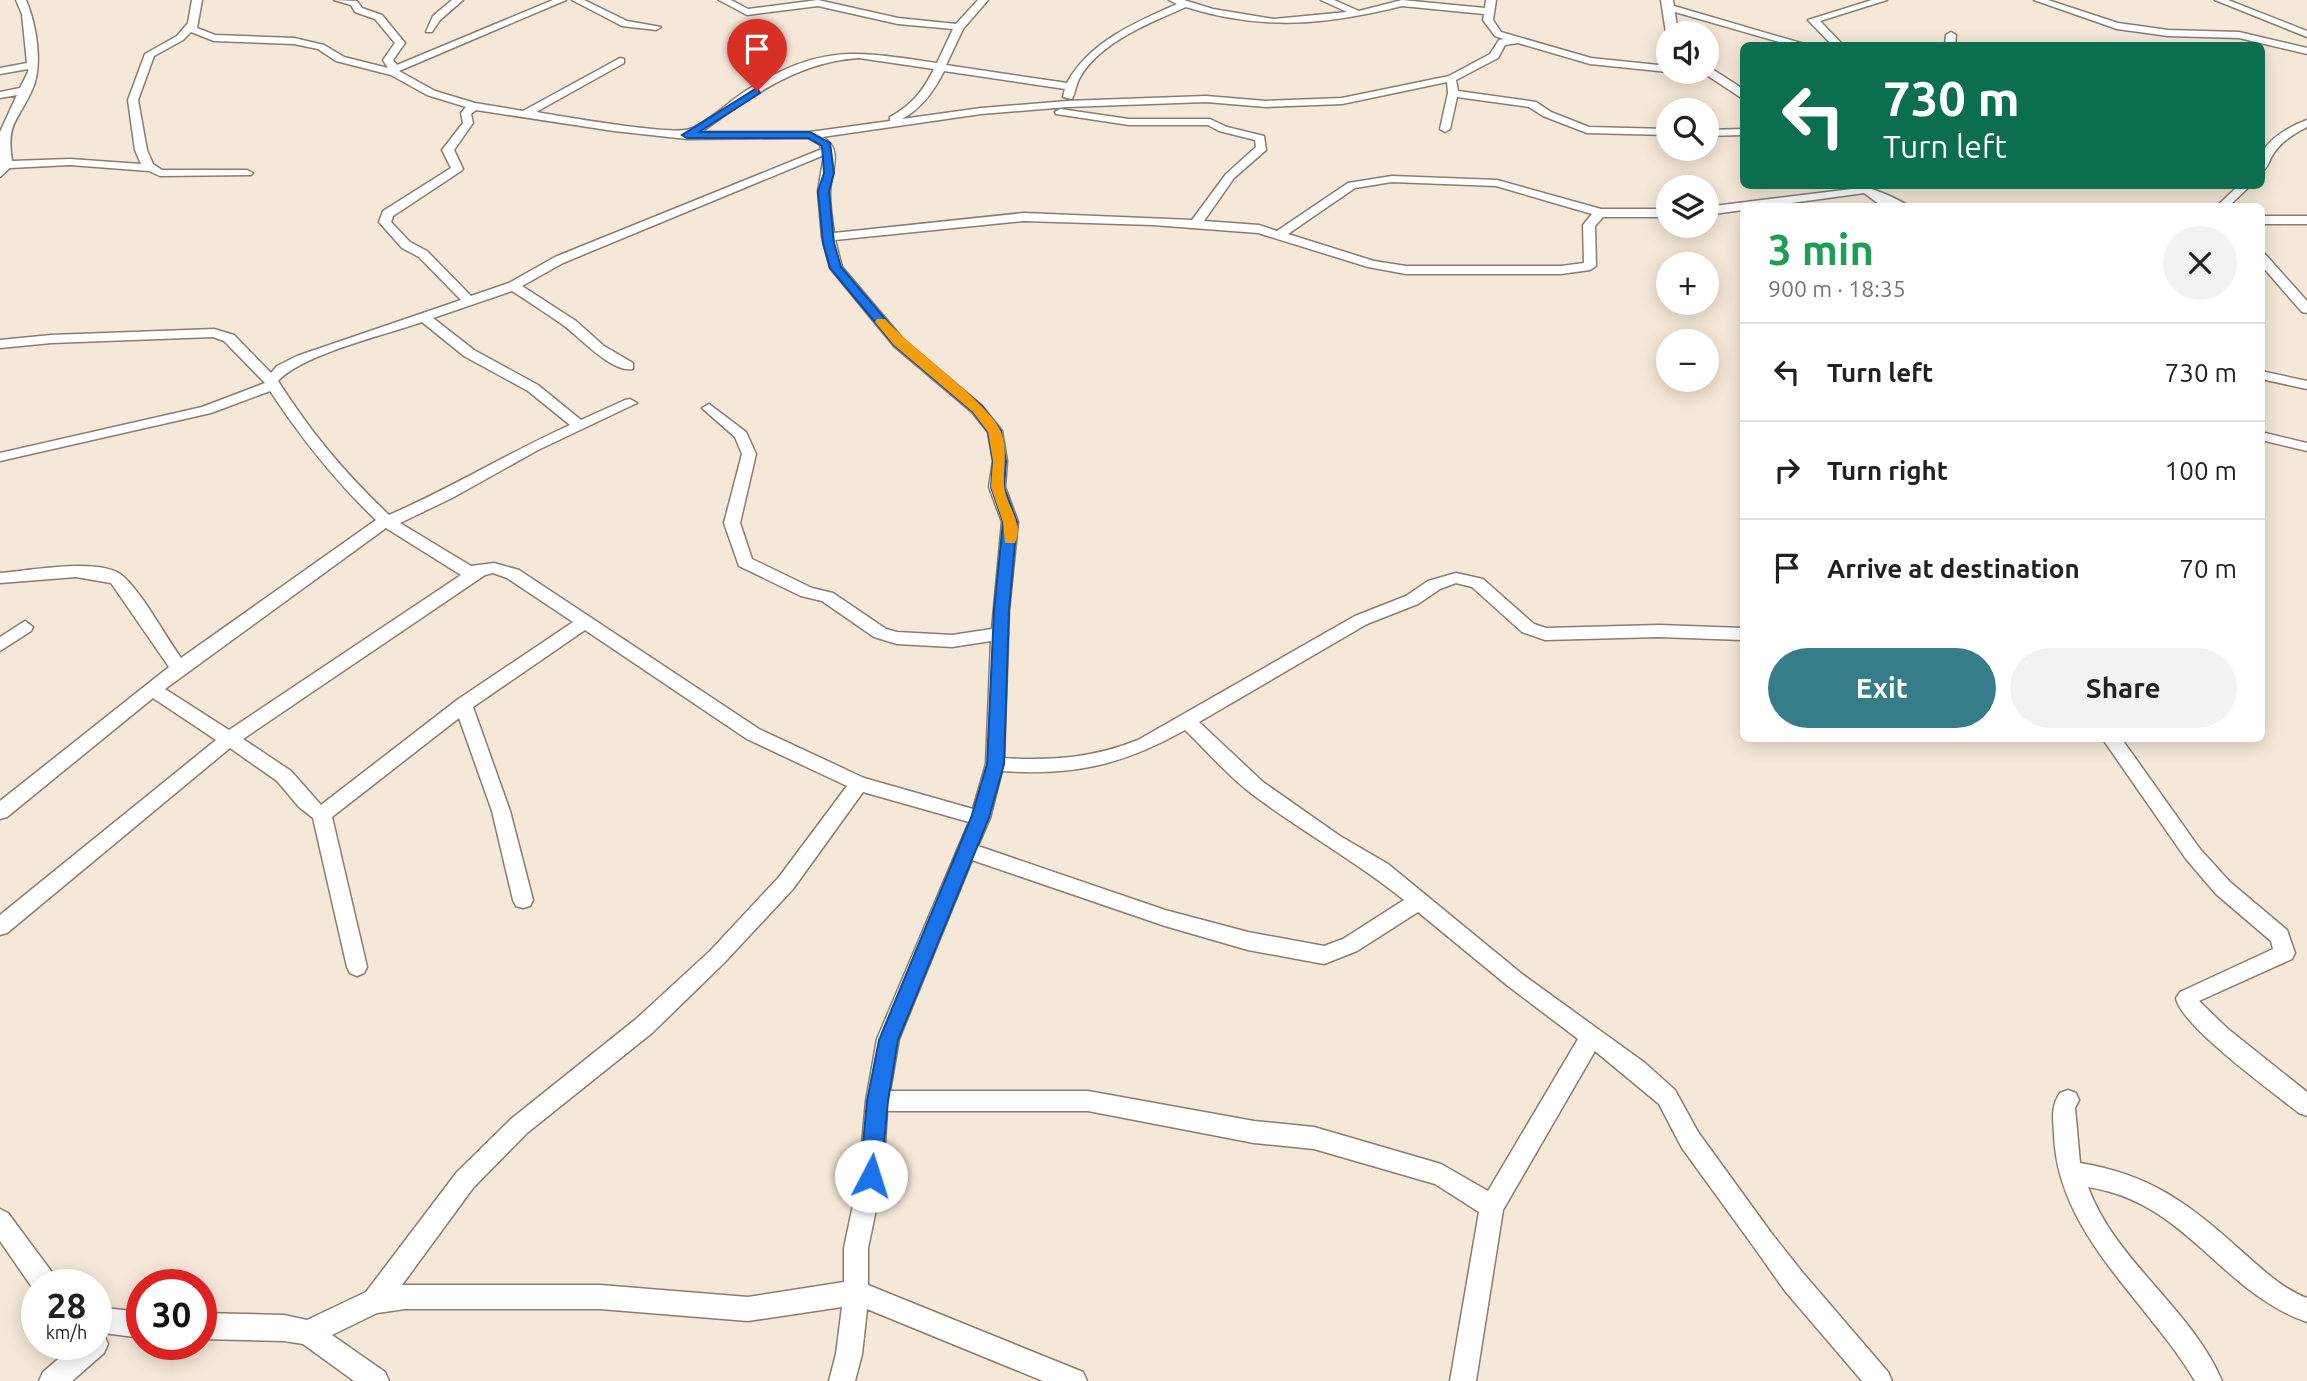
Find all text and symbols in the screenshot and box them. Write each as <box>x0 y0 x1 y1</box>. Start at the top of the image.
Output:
pin <box>727 19 787 91</box>
map controls <box>1656 21 1719 392</box>
button: sound <box>1656 21 1719 84</box>
icon: arrive <box>738 30 776 68</box>
icon: left <box>1768 70 1859 161</box>
text: 730 m <box>1883 70 2020 125</box>
button: search <box>1656 98 1719 161</box>
text: Turn left <box>1883 128 2007 164</box>
button: layers <box>1656 175 1719 238</box>
text: 3 min <box>1768 226 1874 273</box>
button: close <box>2163 226 2237 300</box>
button: + <box>1656 252 1719 315</box>
text: 900 m · 18:35 <box>1768 276 1906 301</box>
button: − <box>1656 329 1719 392</box>
icon: left <box>1768 353 1806 391</box>
text: Turn left <box>1827 358 1933 387</box>
text: 730 m <box>2165 358 2237 387</box>
icon: right <box>1768 451 1806 489</box>
text: Turn right <box>1827 456 1948 485</box>
text: 100 m <box>2165 456 2237 485</box>
icon: arrive <box>1768 549 1806 587</box>
text: Arrive at destination <box>1827 554 2080 583</box>
text: 70 m <box>2179 554 2237 583</box>
button: Exit <box>1768 648 1996 728</box>
button: Share <box>2010 648 2237 728</box>
position arrow <box>834 1139 908 1213</box>
speed limit sign: 30 <box>126 1269 217 1360</box>
text: 28 <box>47 1285 86 1325</box>
text: km/h <box>46 1322 87 1342</box>

